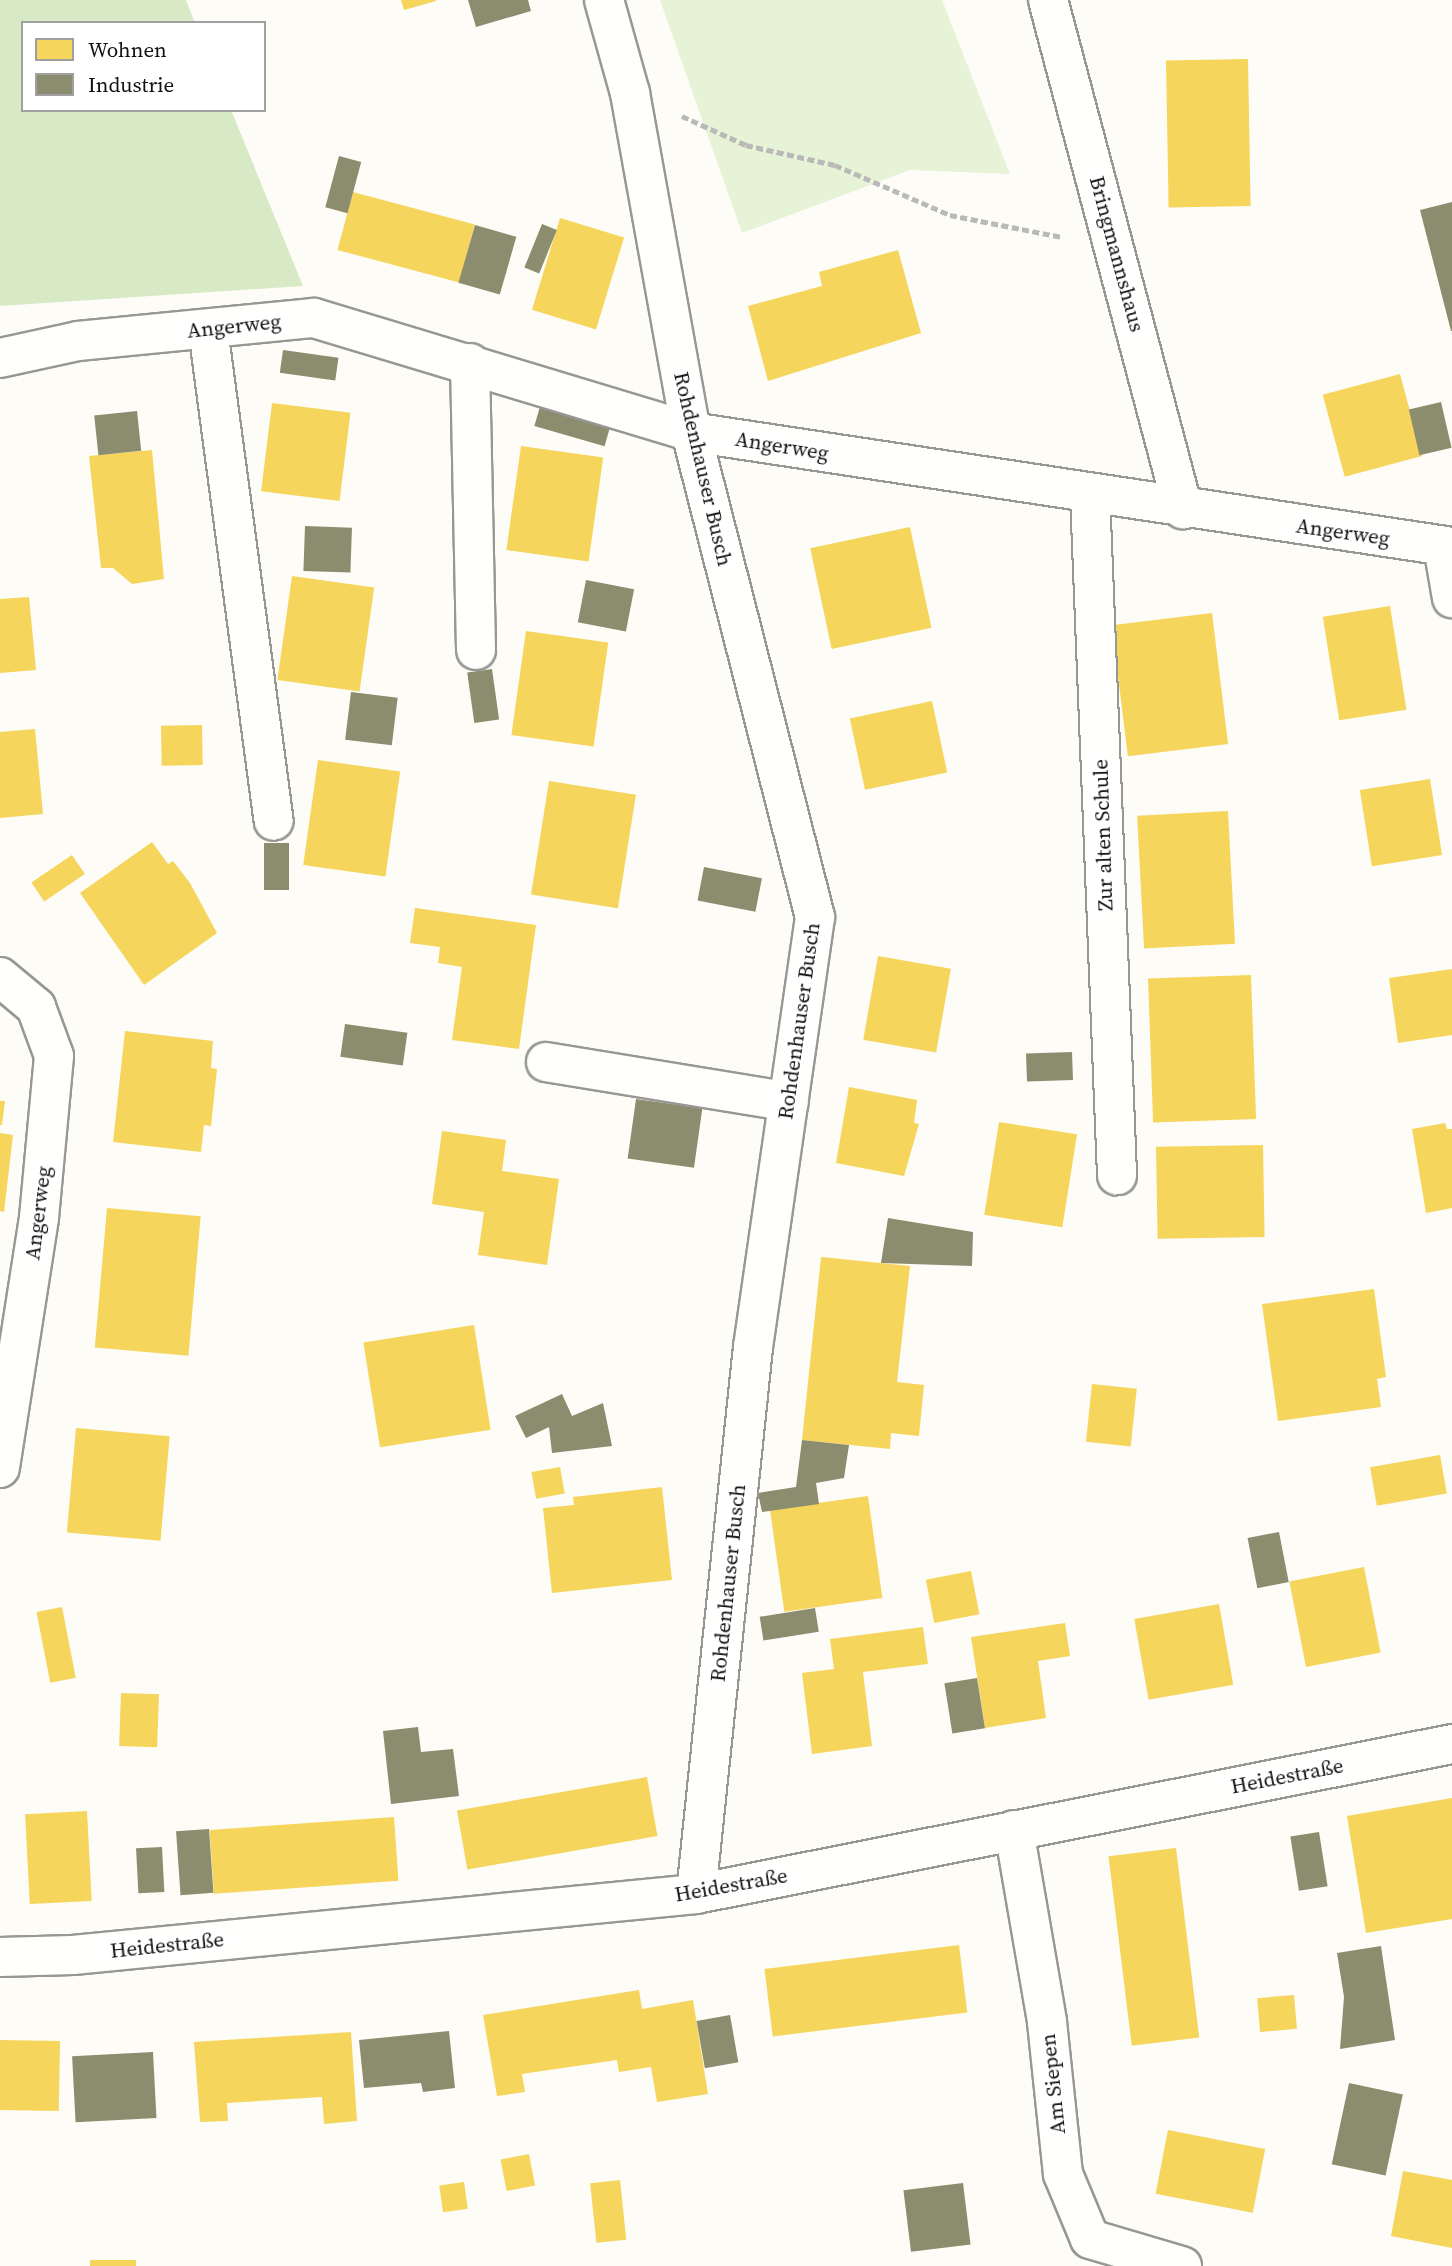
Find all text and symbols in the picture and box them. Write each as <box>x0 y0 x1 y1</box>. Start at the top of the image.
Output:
legend <box>21 21 266 112</box>
text: Wohnen <box>88 35 167 64</box>
text: Industrie <box>88 70 174 99</box>
street label: Bringmannshaus <box>1084 173 1150 335</box>
street label: Angerweg <box>186 309 282 343</box>
street label: Rohdenhauser Busch <box>668 369 738 569</box>
street label: Angerweg <box>733 426 831 466</box>
street label: Angerweg <box>1295 513 1391 551</box>
street label: Zur alten Schule <box>1088 759 1118 911</box>
street label: Rohdenhauser Busch <box>773 921 825 1121</box>
street label: Angerweg <box>20 1165 56 1261</box>
street label: Rohdenhauser Busch <box>705 1483 751 1683</box>
street label: Heidestraße <box>1229 1753 1345 1799</box>
street label: Heidestraße <box>673 1863 789 1907</box>
street label: Heidestraße <box>109 1927 225 1963</box>
street label: Am Siepen <box>1035 2032 1071 2136</box>

